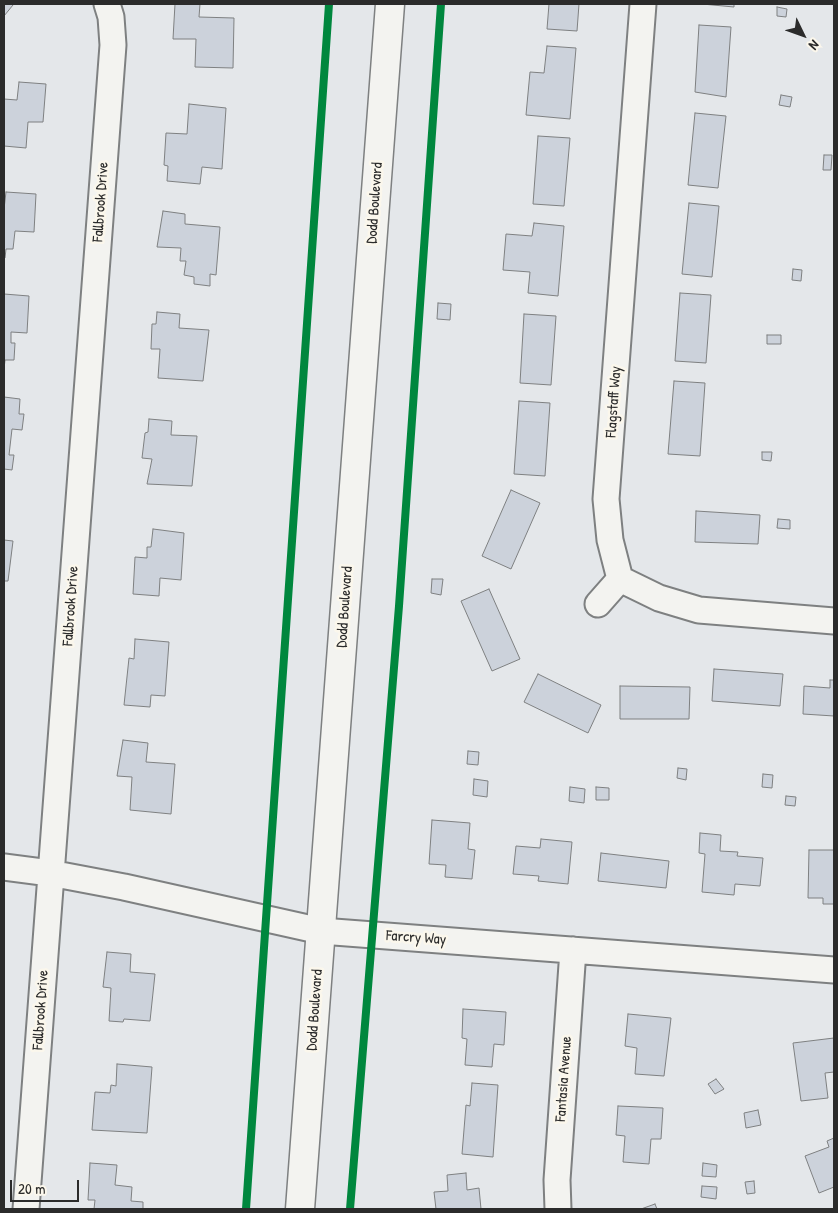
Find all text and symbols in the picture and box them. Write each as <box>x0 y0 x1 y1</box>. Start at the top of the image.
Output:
north arrow <box>778 10 828 60</box>
text: N <box>805 36 824 54</box>
street label: Fallbrook Drive <box>89 162 113 242</box>
street label: Dodd Boulevard <box>363 162 387 244</box>
street label: Flagstaff Way <box>603 366 625 438</box>
street label: Fallbrook Drive <box>59 566 83 646</box>
street label: Dodd Boulevard <box>333 566 357 648</box>
street label: Farcry Way <box>385 927 447 949</box>
street label: Dodd Boulevard <box>303 969 327 1051</box>
street label: Fallbrook Drive <box>29 970 53 1050</box>
street label: Fantasia Avenue <box>552 1036 576 1122</box>
scale bar <box>12 1170 81 1202</box>
text: 20 m <box>18 1178 45 1199</box>

